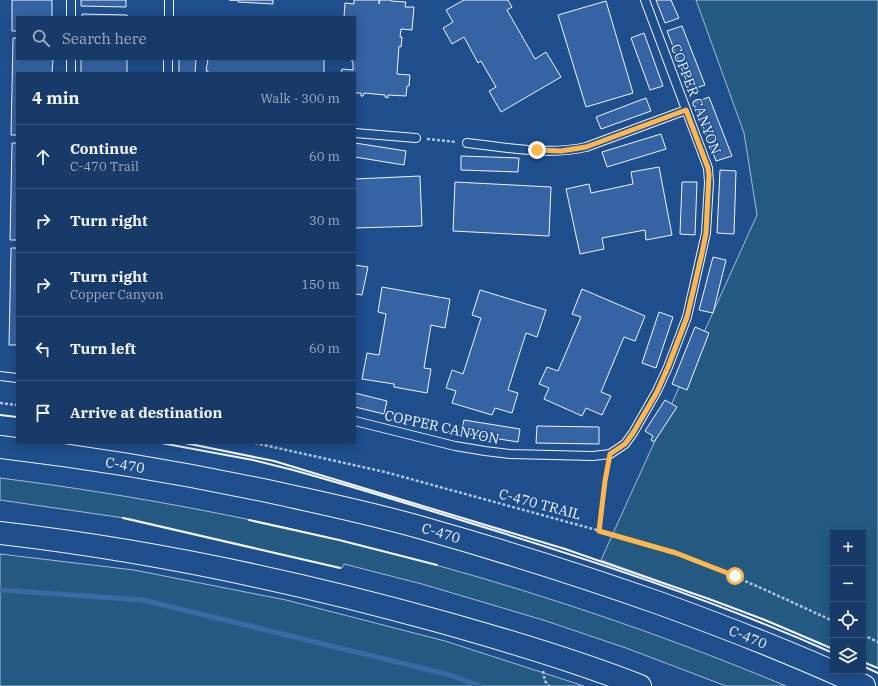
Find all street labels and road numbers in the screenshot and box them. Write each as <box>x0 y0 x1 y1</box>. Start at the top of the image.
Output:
street label: COPPER CANYON <box>667 41 725 157</box>
street label: COPPER CANYON <box>383 406 501 448</box>
street label: C-470 <box>104 453 146 477</box>
street label: C-470 TRAIL <box>497 484 583 524</box>
street label: C-470 <box>420 519 462 547</box>
street label: C-470 <box>726 621 770 653</box>

